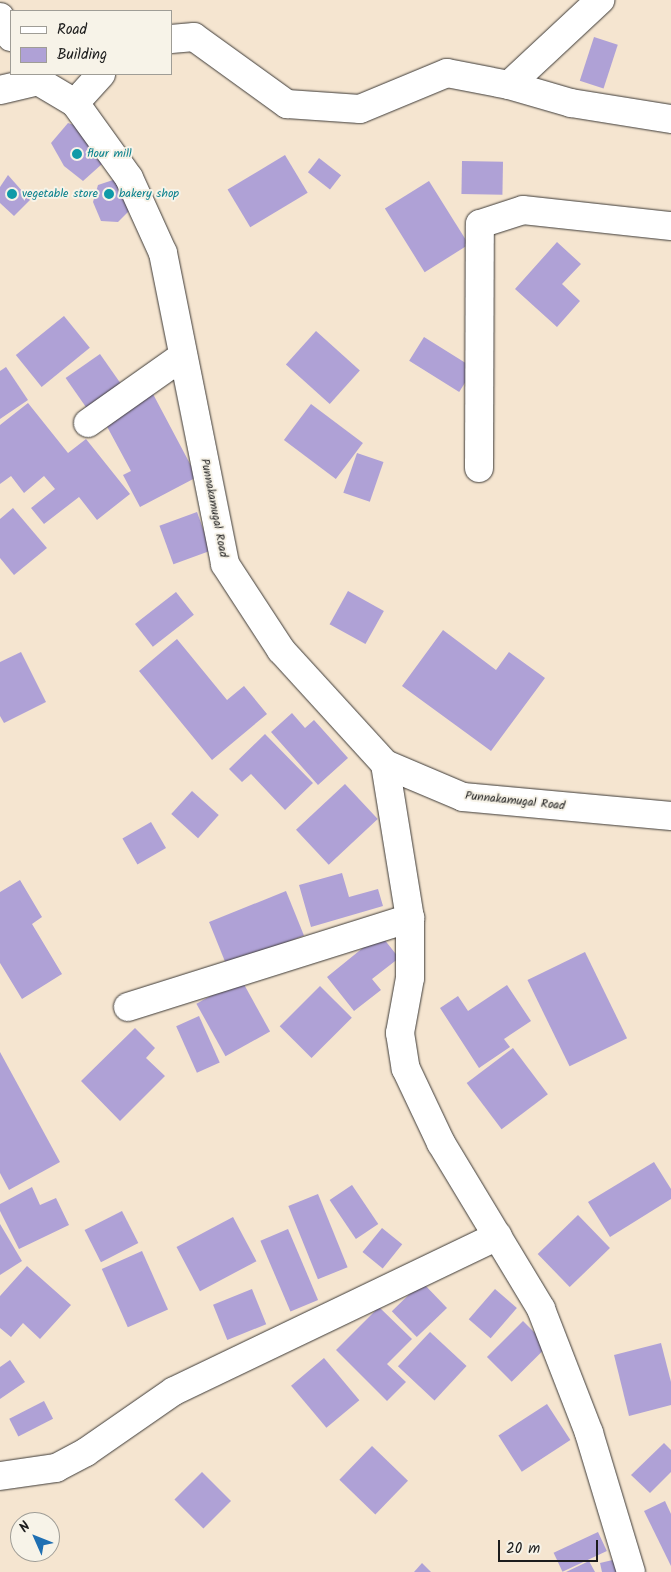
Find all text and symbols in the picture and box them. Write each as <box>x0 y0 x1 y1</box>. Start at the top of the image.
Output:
legend <box>10 10 172 75</box>
text: Road <box>57 18 87 42</box>
text: Building <box>57 43 107 67</box>
place label: flour mill <box>87 147 132 161</box>
marker: flour mill <box>71 148 83 160</box>
place label: vegetable store <box>22 187 98 201</box>
place label: bakery shop <box>119 187 179 201</box>
marker: vegetable store <box>6 188 18 200</box>
marker: bakery shop <box>103 188 115 200</box>
street label: Punnakamugal Road <box>197 457 231 559</box>
street label: Punnakamugal Road <box>464 789 566 813</box>
north arrow <box>10 1512 60 1562</box>
text: N <box>14 1516 36 1538</box>
scale bar <box>501 1530 601 1562</box>
text: 20 m <box>506 1537 540 1561</box>

